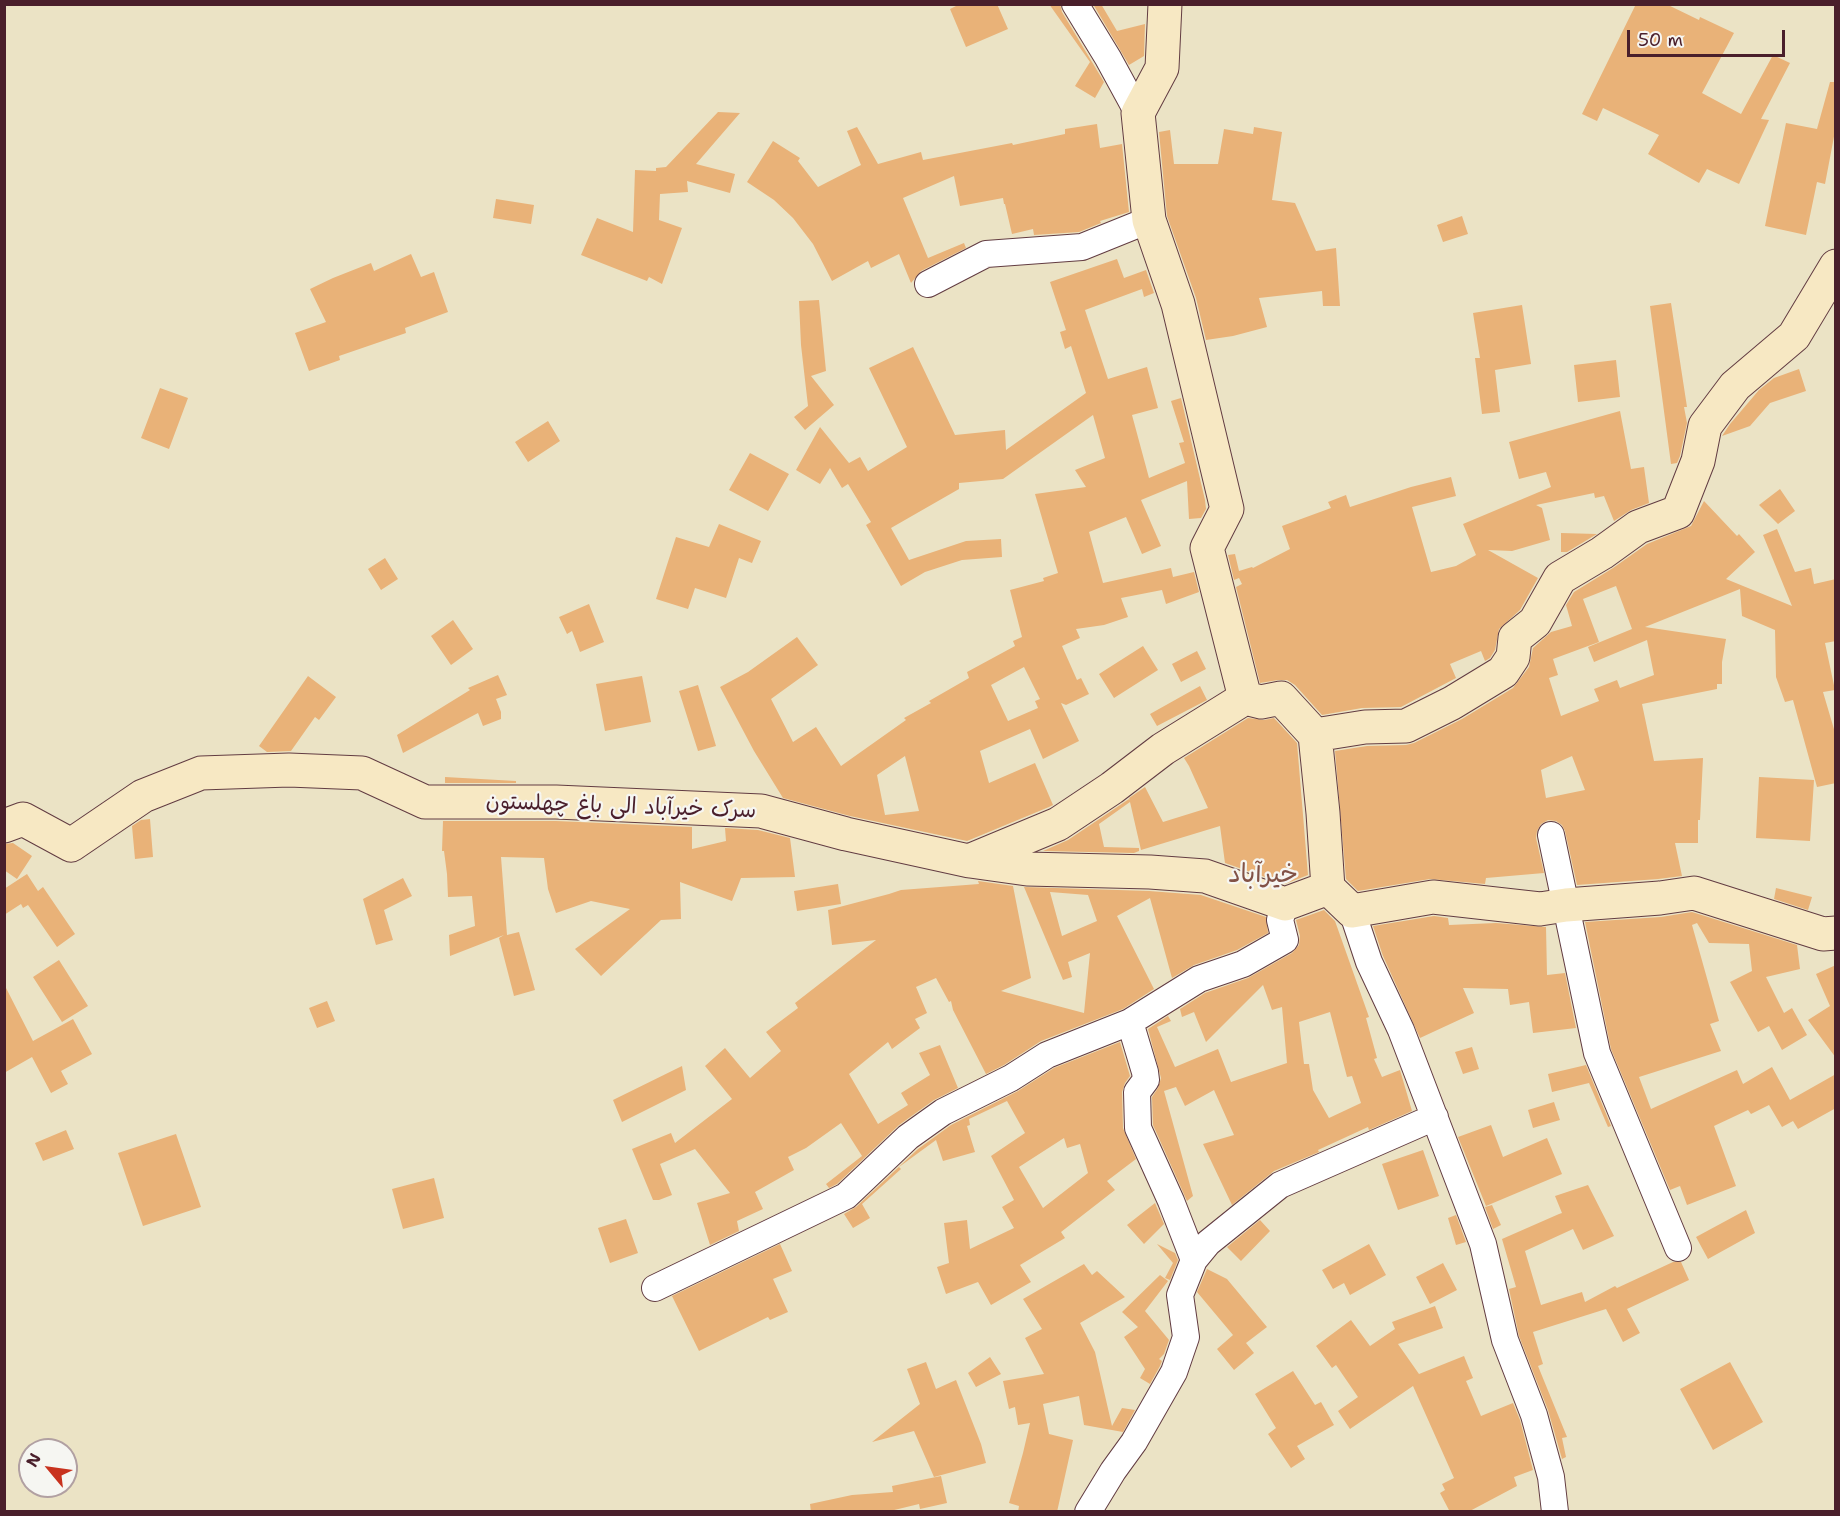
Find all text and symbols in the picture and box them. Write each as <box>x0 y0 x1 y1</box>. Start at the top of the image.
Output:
scale bar <box>1630 18 1788 56</box>
text: 50 m <box>1638 28 1683 52</box>
street label: سرک خیرآباد الی باغ چهلستون <box>485 789 757 825</box>
district label: خیرآباد <box>1228 859 1298 891</box>
north arrow <box>18 1438 78 1498</box>
text: N <box>21 1449 46 1471</box>

